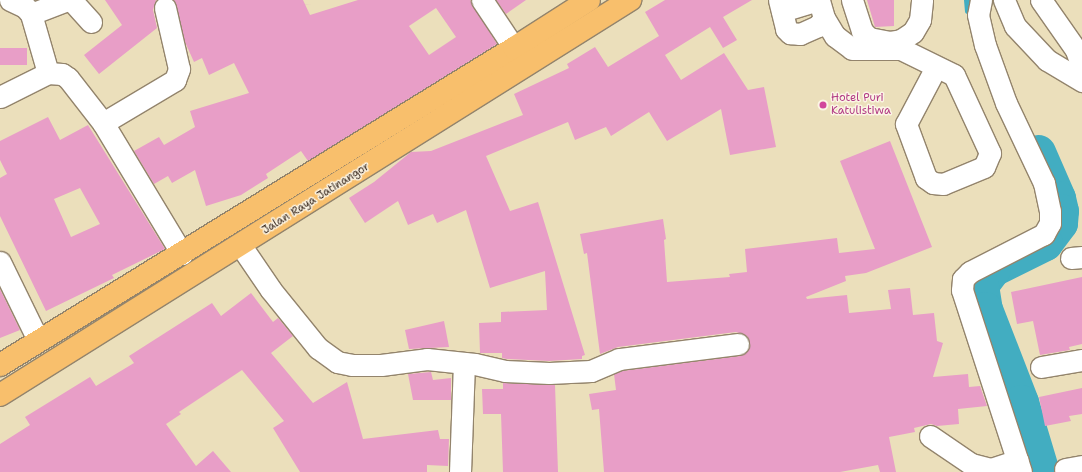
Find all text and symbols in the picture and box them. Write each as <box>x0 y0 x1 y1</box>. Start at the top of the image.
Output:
place label: Hotel Puri Katulistiwa <box>831 92 891 118</box>
marker: Hotel Puri Katulistiwa <box>818 100 828 110</box>
street label: Jalan Raya Jatinangor <box>260 161 372 237</box>

